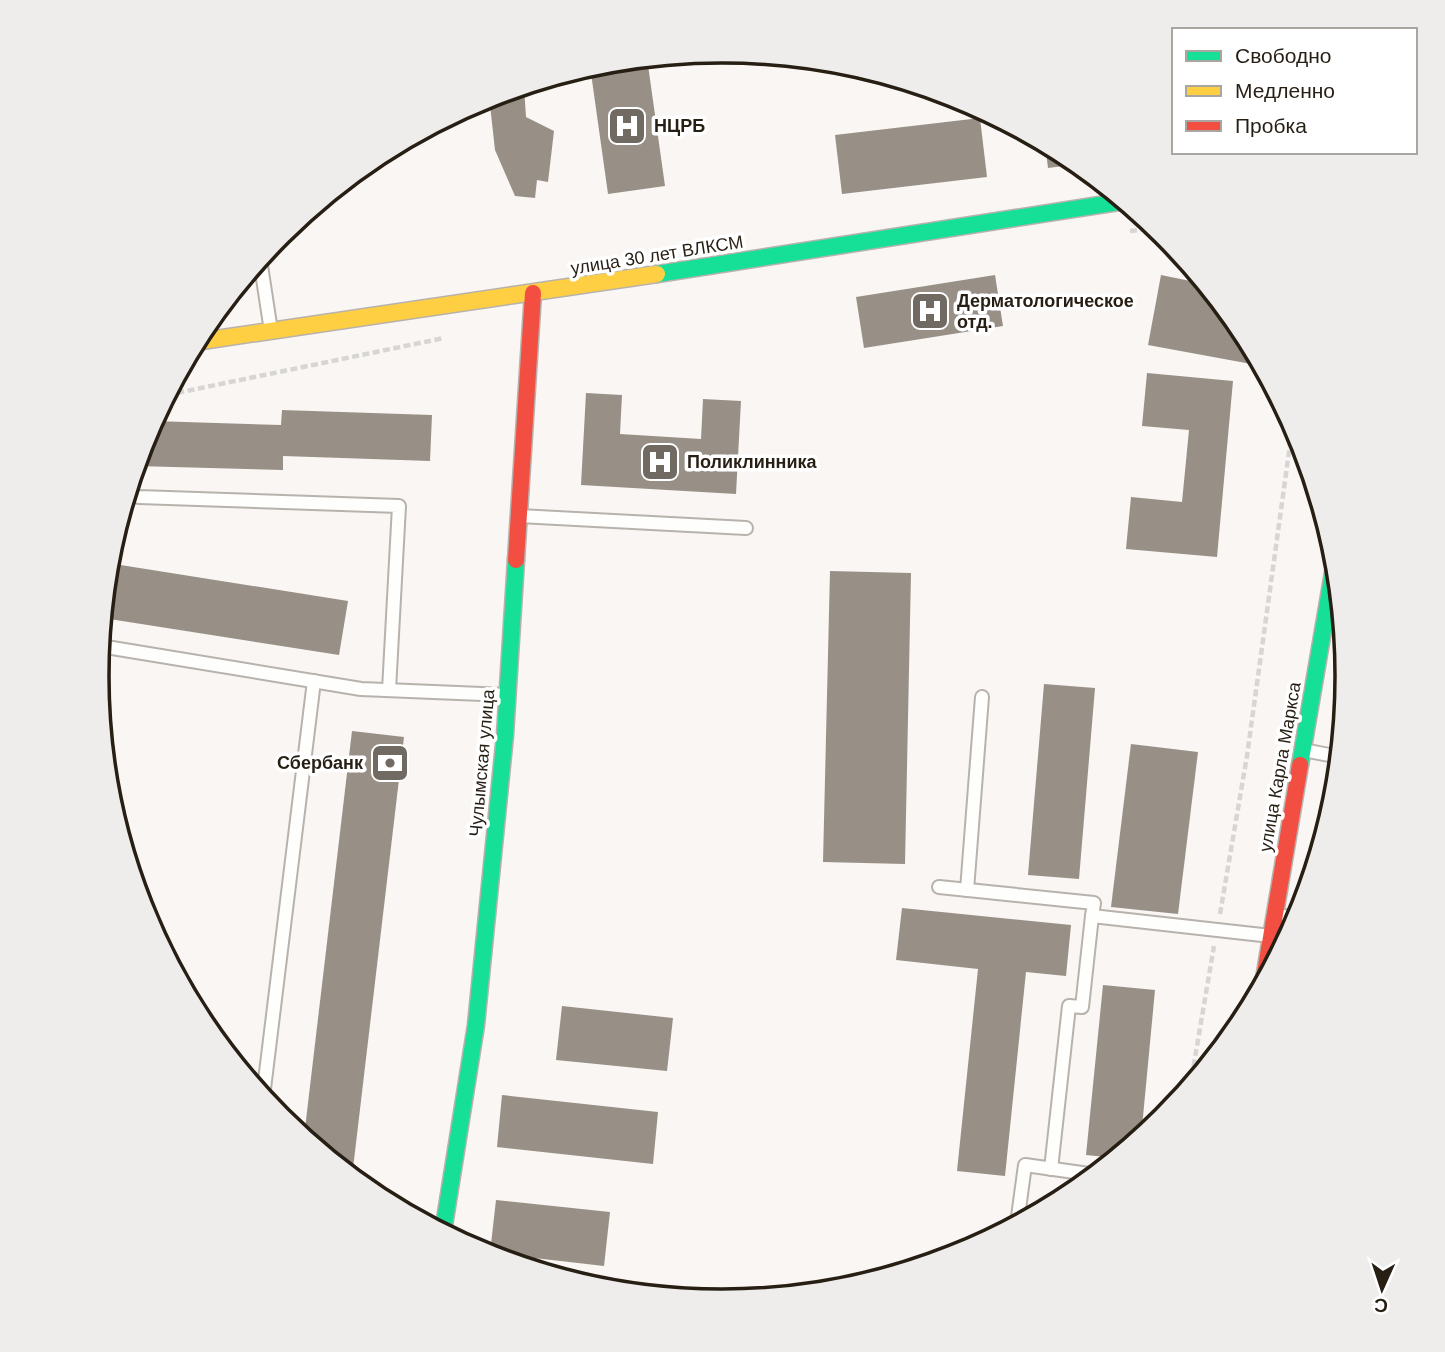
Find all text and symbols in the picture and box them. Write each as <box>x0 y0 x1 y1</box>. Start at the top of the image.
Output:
legend <box>1172 28 1417 154</box>
text: Свободно <box>1235 44 1332 67</box>
text: Медленно <box>1235 79 1335 102</box>
hospital icon: НЦРБ <box>606 105 648 147</box>
text: Пробка <box>1235 114 1307 137</box>
place label: НЦРБ <box>654 116 705 136</box>
street label: улица 30 лет ВЛКСМ <box>569 231 745 279</box>
hospital icon: Дерматологическое отд. <box>909 290 951 332</box>
place label: Дерматологическое отд. <box>957 291 1134 332</box>
hospital icon: Поликлинника <box>639 441 681 483</box>
place label: Поликлинника <box>687 452 818 472</box>
street label: улица Карла Маркса <box>1255 680 1305 854</box>
street label: Чулымская улица <box>466 687 498 838</box>
bank icon: Сбербанк <box>369 742 411 784</box>
place label: Сбербанк <box>277 753 364 773</box>
north arrow <box>1347 1254 1417 1324</box>
text: С <box>1373 1295 1389 1316</box>

